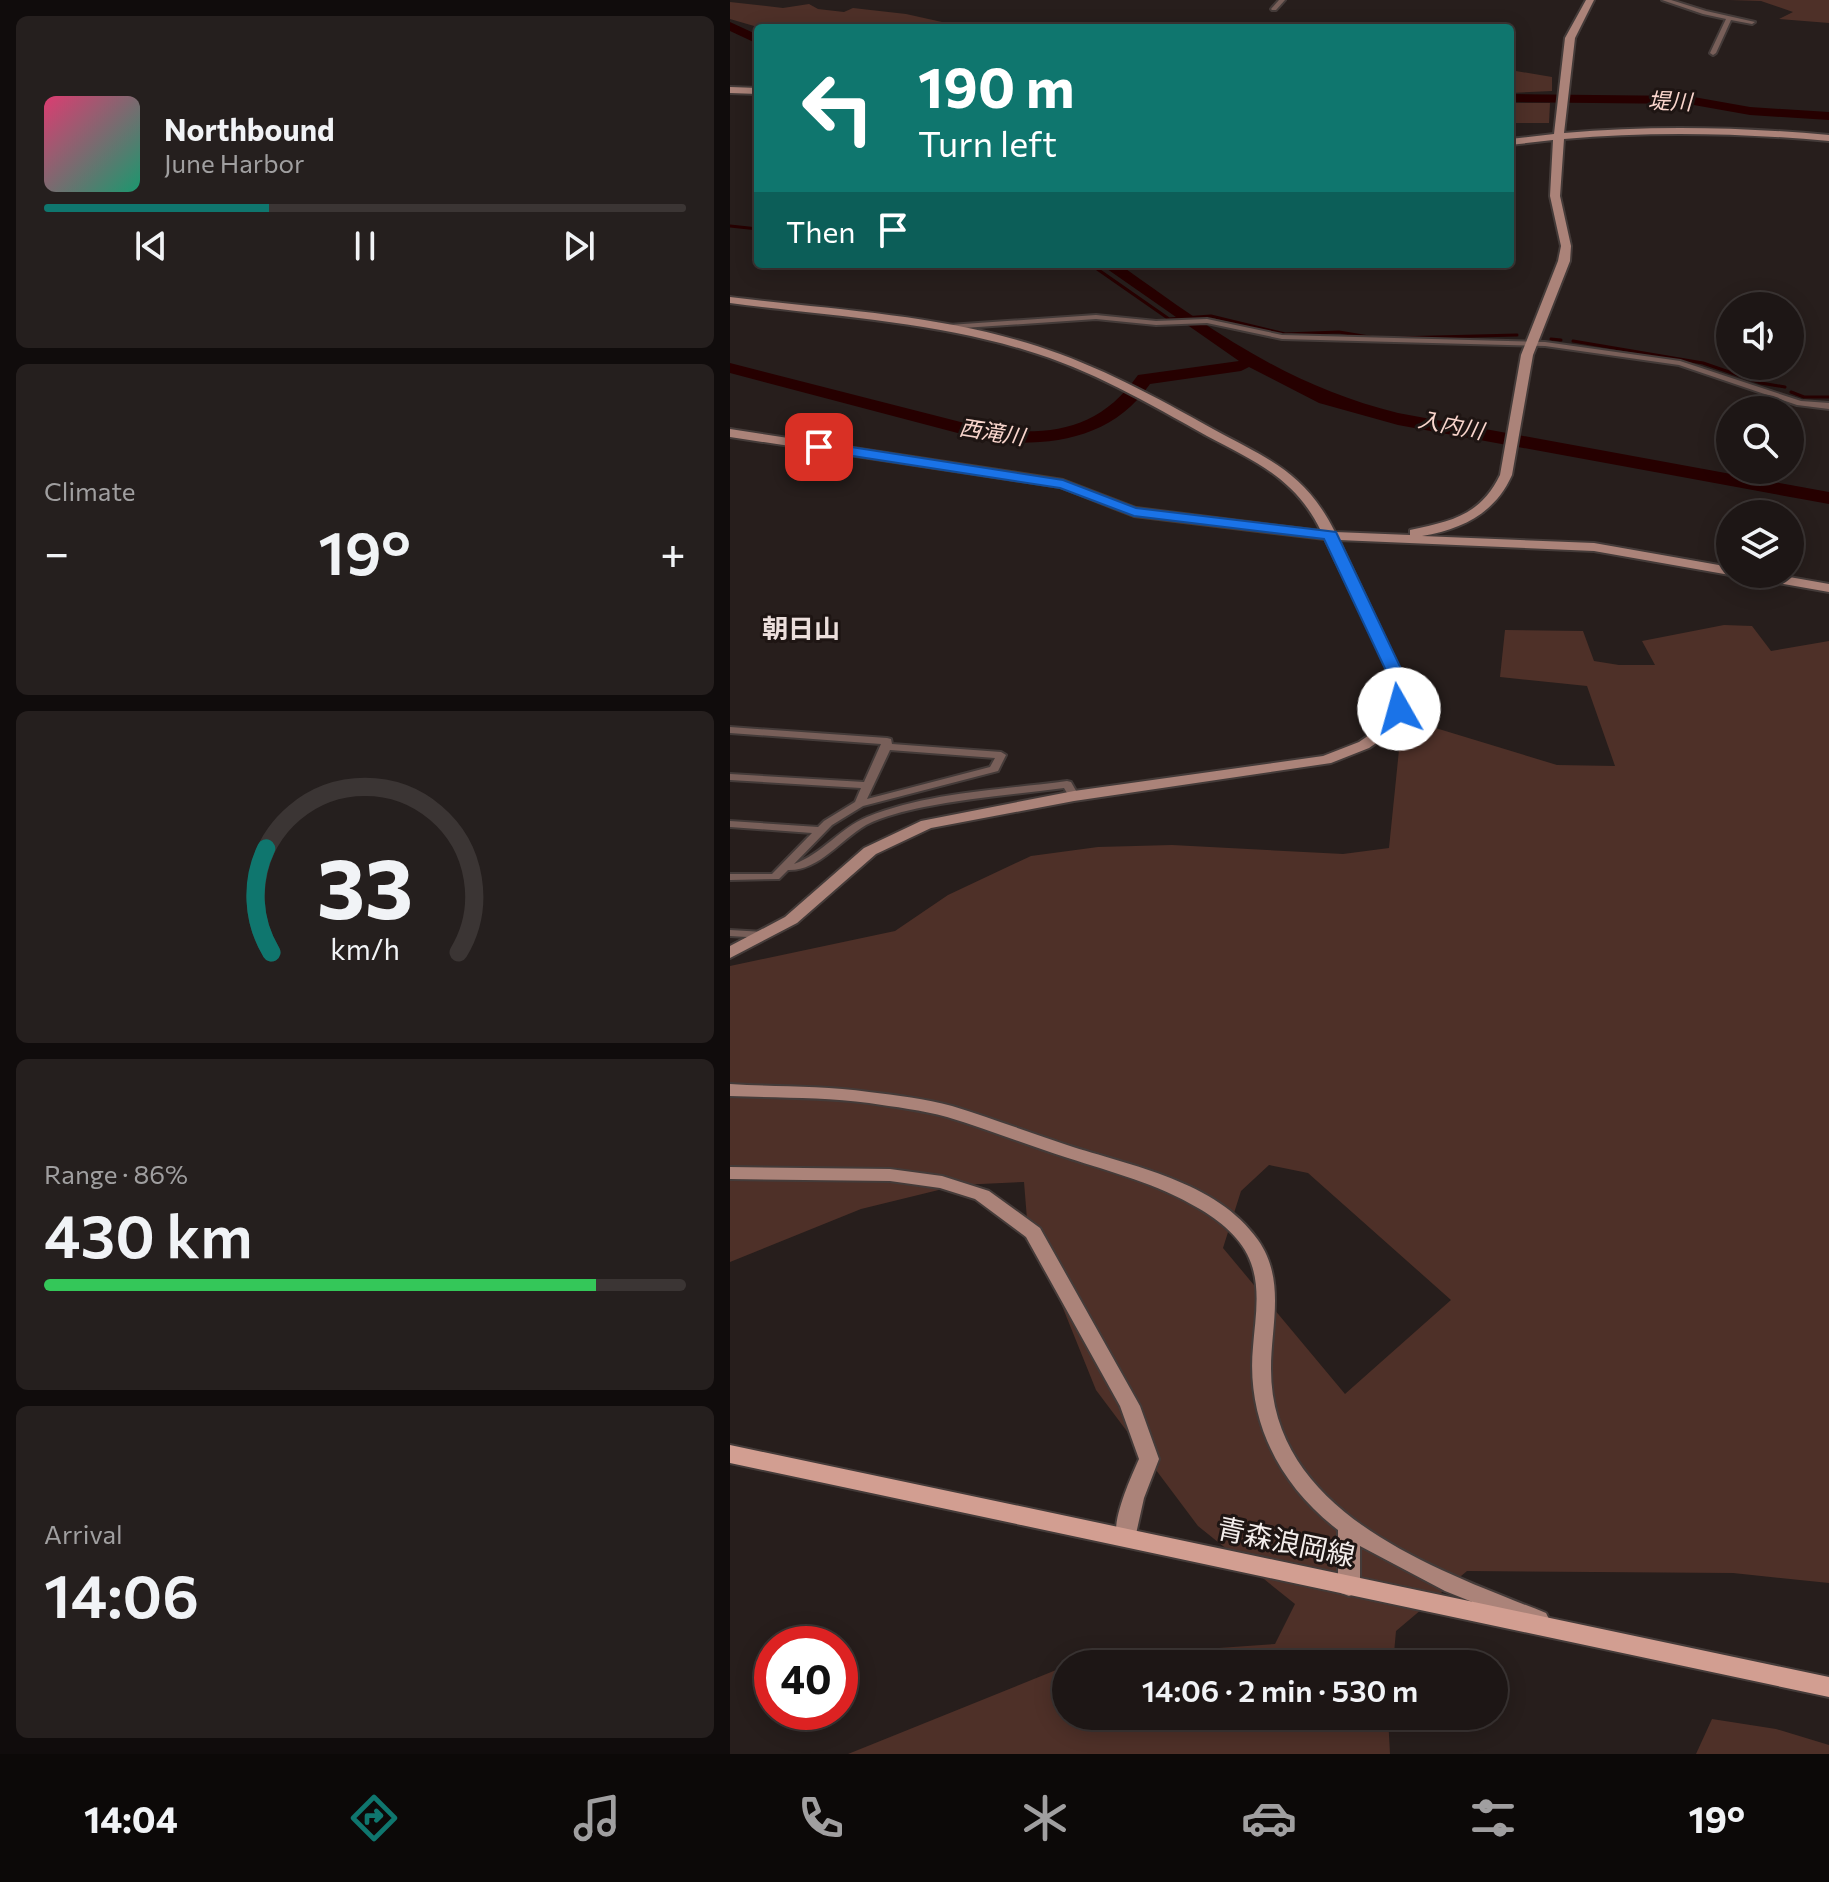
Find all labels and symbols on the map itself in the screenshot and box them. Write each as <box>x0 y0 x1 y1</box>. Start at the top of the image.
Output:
water label: 堤川 <box>1648 86 1694 115</box>
water label: 入内川 <box>1416 405 1488 444</box>
pin <box>785 413 853 481</box>
water label: 西滝川 <box>957 413 1029 450</box>
district label: 朝日山 <box>762 612 840 643</box>
position arrow <box>1357 667 1441 751</box>
street label: 青森浪岡線 <box>1214 1510 1358 1572</box>
speed limit sign: 40 <box>754 1626 858 1730</box>

